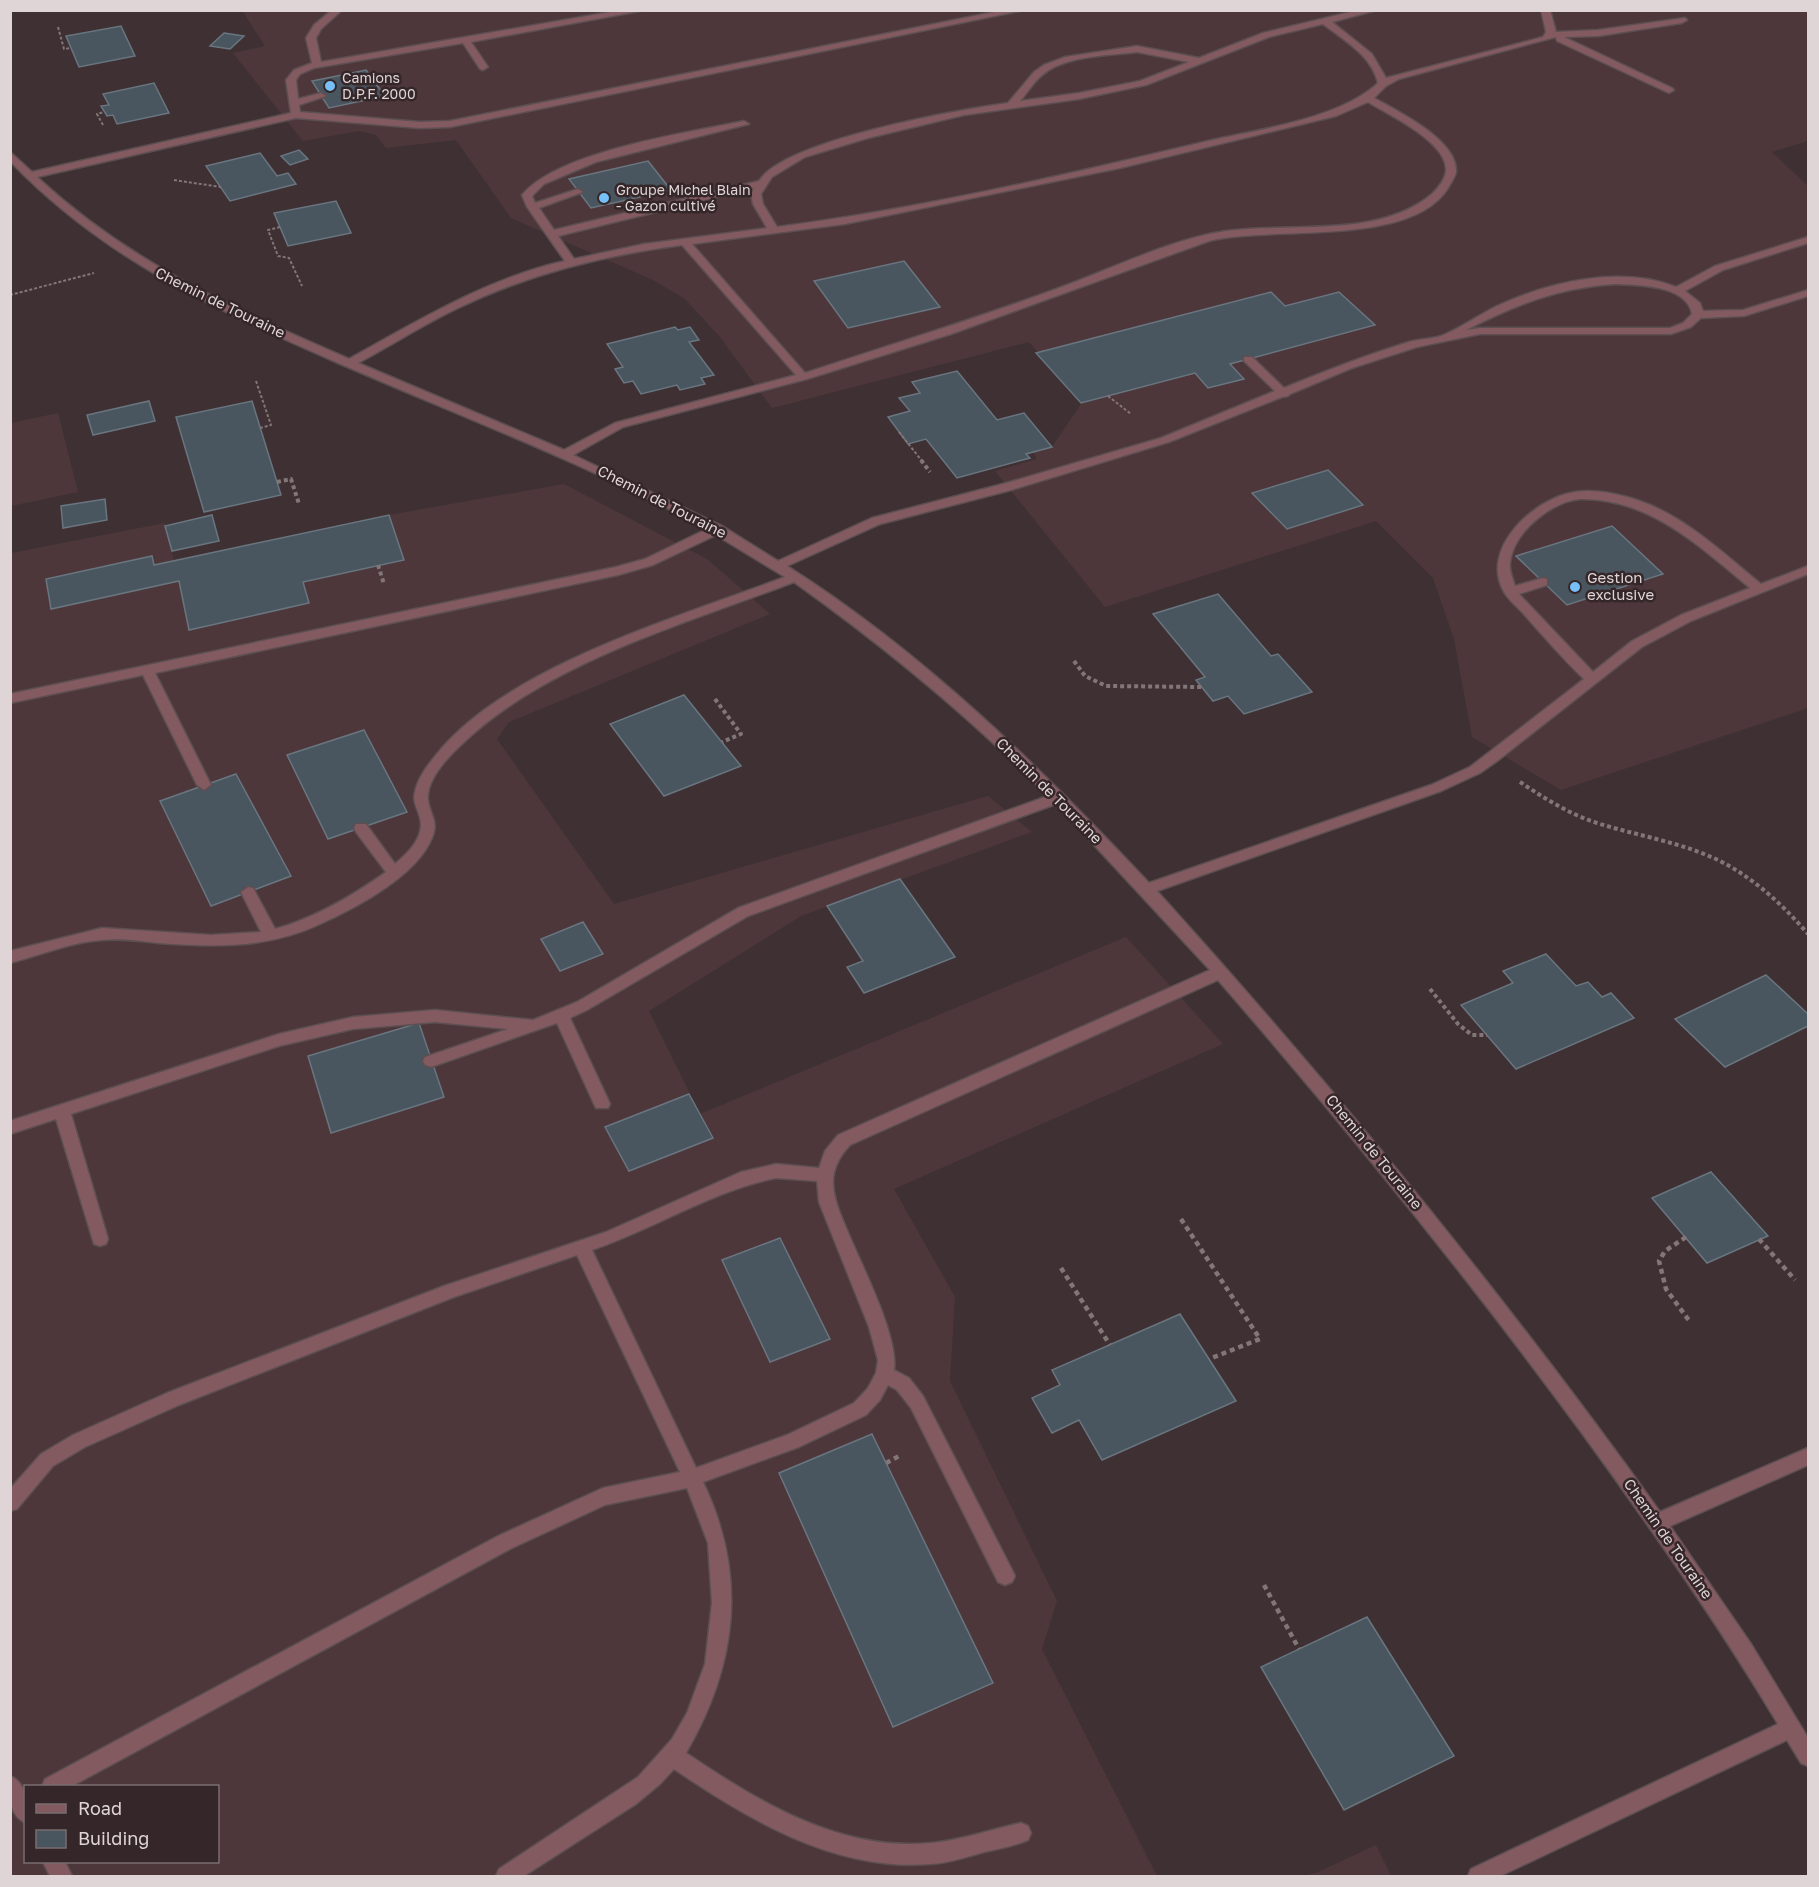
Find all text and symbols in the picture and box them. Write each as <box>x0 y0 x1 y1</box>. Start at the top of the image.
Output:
place label: Camions D.P.F. 2000 <box>342 69 416 102</box>
marker: Camions D.P.F. 2000 <box>323 79 337 93</box>
place label: Groupe Michel Blain - Gazon cultivé <box>616 181 751 214</box>
marker: Groupe Michel Blain - Gazon cultivé <box>597 191 611 205</box>
street label: Chemin de Touraine <box>153 263 289 341</box>
street label: Chemin de Touraine <box>595 461 730 542</box>
place label: Gestion exclusive <box>1587 568 1654 603</box>
marker: Gestion exclusive <box>1568 580 1582 594</box>
street label: Chemin de Touraine <box>993 734 1107 847</box>
street label: Chemin de Touraine <box>1323 1090 1427 1213</box>
street label: Chemin de Touraine <box>1621 1475 1717 1602</box>
legend <box>24 1785 219 1863</box>
text: Road <box>78 1797 122 1819</box>
text: Building <box>78 1827 149 1849</box>

